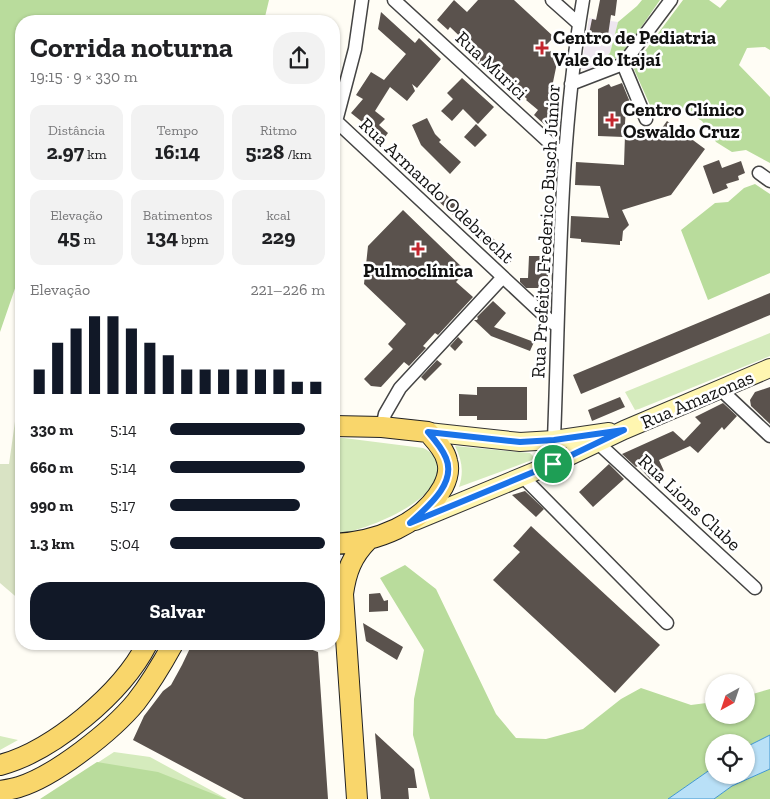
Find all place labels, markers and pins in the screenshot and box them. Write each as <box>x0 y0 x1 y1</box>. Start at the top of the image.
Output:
place label: Centro de Pediatria Vale do Itajaí <box>553 26 717 71</box>
marker: Centro de Pediatria Vale do Itajaí <box>535 41 549 55</box>
place label: Centro Clínico Oswaldo Cruz <box>623 98 744 143</box>
marker: Centro Clínico Oswaldo Cruz <box>605 113 619 127</box>
marker: Pulmoclínica <box>411 242 425 256</box>
place label: Pulmoclínica <box>363 259 473 282</box>
pin <box>532 443 574 485</box>

